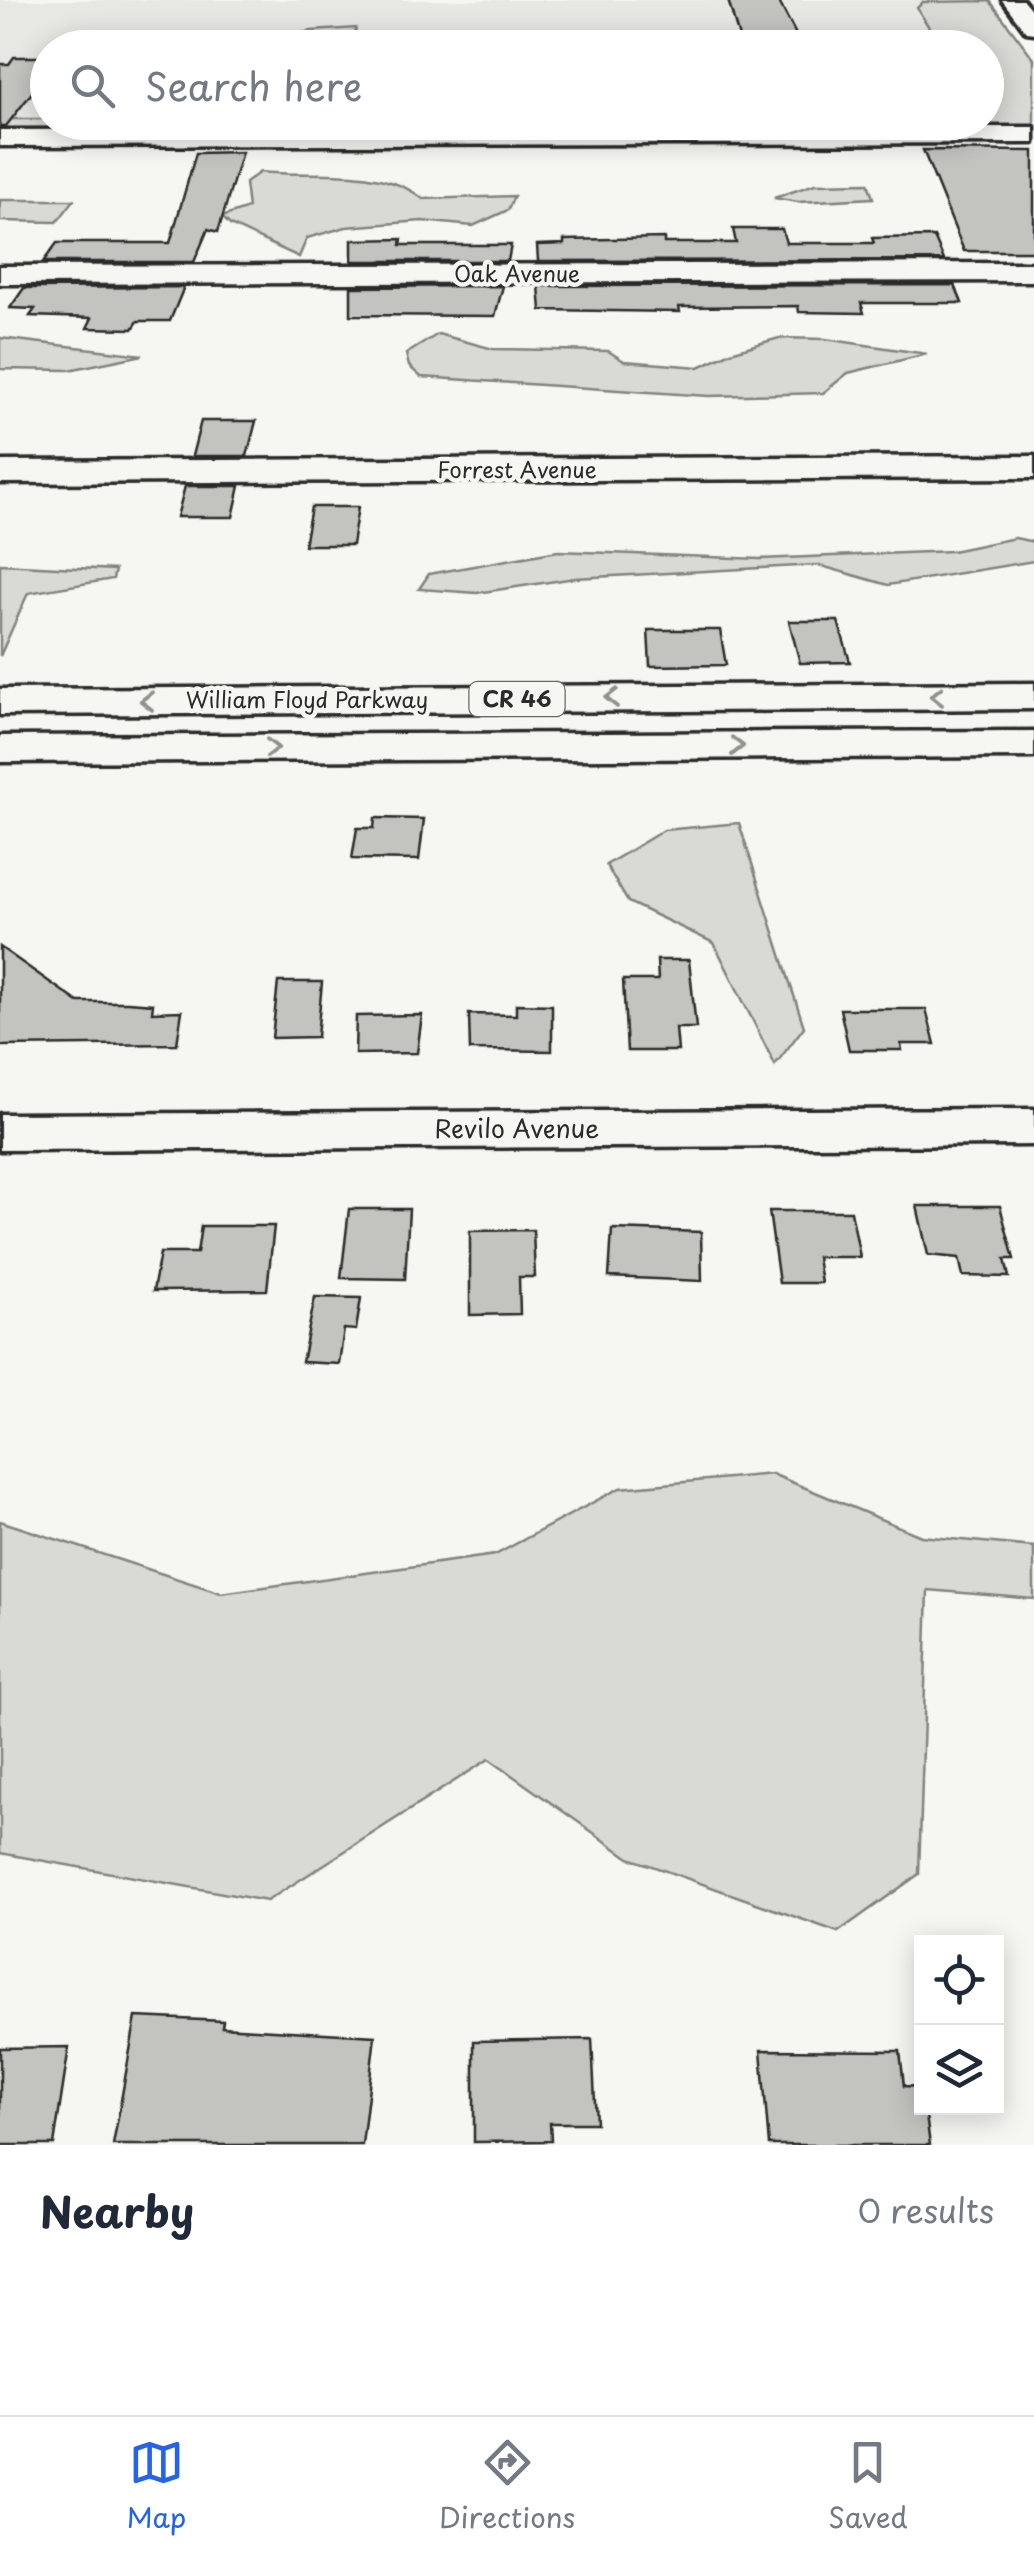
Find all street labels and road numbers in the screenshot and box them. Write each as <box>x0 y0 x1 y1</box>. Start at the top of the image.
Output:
street label: Oak Avenue <box>454 256 580 289</box>
street label: Forrest Avenue <box>437 452 597 485</box>
street label: William Floyd Parkway <box>186 682 428 715</box>
road number: CR 46 <box>470 682 564 716</box>
street label: Revilo Avenue <box>435 1109 599 1147</box>

